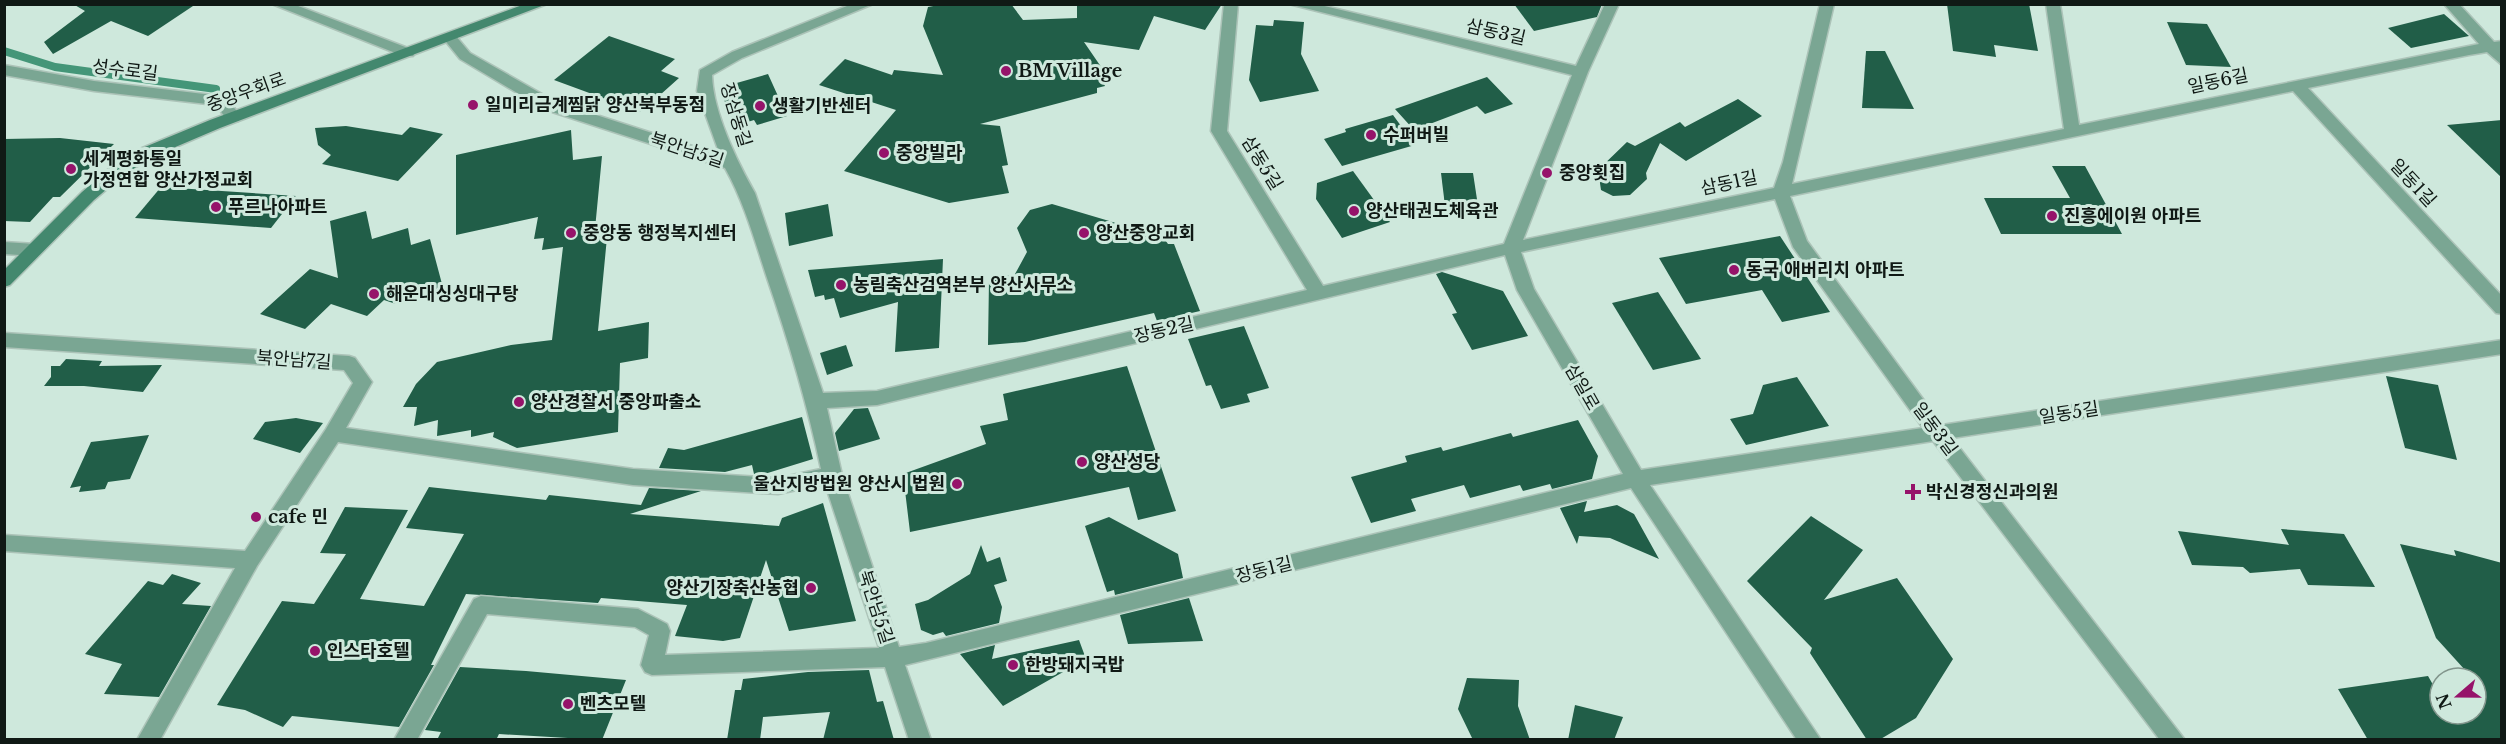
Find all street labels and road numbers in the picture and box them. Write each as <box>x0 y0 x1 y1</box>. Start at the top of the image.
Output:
street label: 삼동3길 <box>1464 14 1528 50</box>
street label: 성수로길 <box>91 55 159 85</box>
street label: 일동6길 <box>2186 64 2250 98</box>
street label: 중앙우회로 <box>203 68 289 116</box>
street label: 장삼동길 <box>716 80 756 150</box>
street label: 북안남5길 <box>647 128 727 172</box>
street label: 삼동5길 <box>1237 132 1287 194</box>
street label: 일동1길 <box>2385 154 2441 212</box>
street label: 삼동1길 <box>1698 166 1760 200</box>
street label: 장동2길 <box>1132 312 1196 348</box>
street label: 북안남7길 <box>256 346 332 374</box>
street label: 삼일로 <box>1560 360 1604 414</box>
street label: 일동5길 <box>2038 397 2100 429</box>
street label: 일동3길 <box>1908 398 1962 460</box>
street label: 장동1길 <box>1233 552 1295 588</box>
street label: 북안남5길 <box>854 567 898 647</box>

